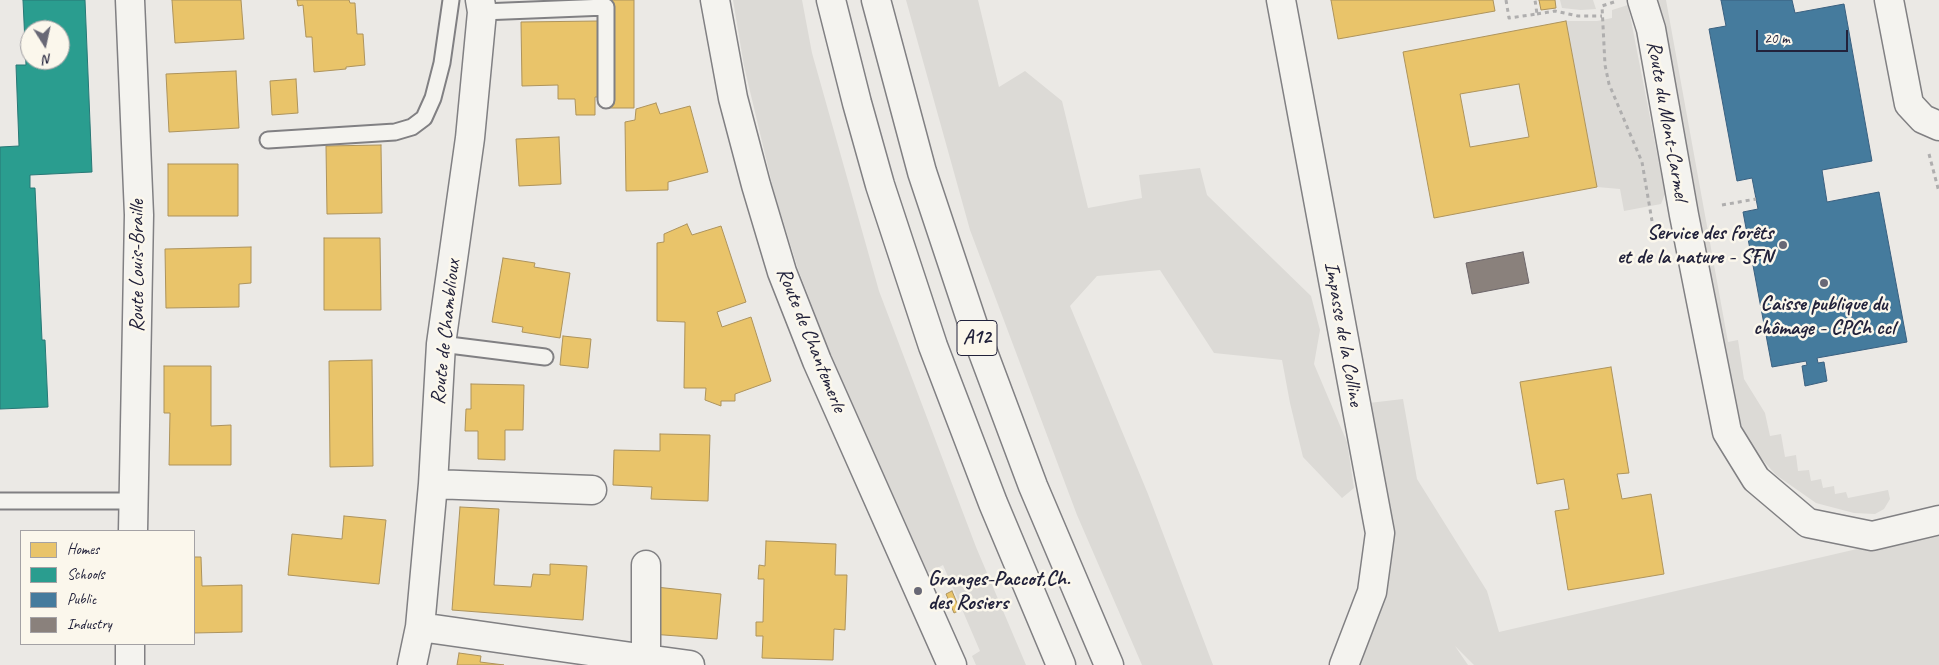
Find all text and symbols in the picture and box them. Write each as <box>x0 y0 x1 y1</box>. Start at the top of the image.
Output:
north arrow <box>20 20 70 70</box>
scale bar <box>1759 20 1852 52</box>
text: 20 m <box>1764 29 1790 48</box>
street label: Route du Mont-Carmel <box>1641 39 1693 203</box>
text: N <box>42 50 53 68</box>
street label: Route Louis-Braille <box>124 200 150 332</box>
place label: Service des forêts et de la nature - SFN <box>1617 220 1773 270</box>
marker: Service des forêts et de la nature - SFN <box>1777 239 1789 251</box>
street label: Route de Chamblioux <box>426 258 466 406</box>
street label: Impasse de la Colline <box>1318 260 1368 408</box>
street label: Route de Chantemerle <box>771 264 851 416</box>
marker: Caisse publique du chômage - CPCh ccl <box>1818 277 1830 289</box>
place label: Caisse publique du chômage - CPCh ccl <box>1753 291 1895 341</box>
road number: A12 <box>957 320 997 356</box>
legend <box>20 530 195 645</box>
text: Homes <box>67 540 99 559</box>
text: Schools <box>67 565 104 584</box>
place label: Granges-Paccot,Ch. des Rosiers <box>928 566 1070 616</box>
marker: Granges-Paccot,Ch. des Rosiers <box>912 585 924 597</box>
text: Public <box>67 590 96 609</box>
text: Industry <box>67 615 112 634</box>

